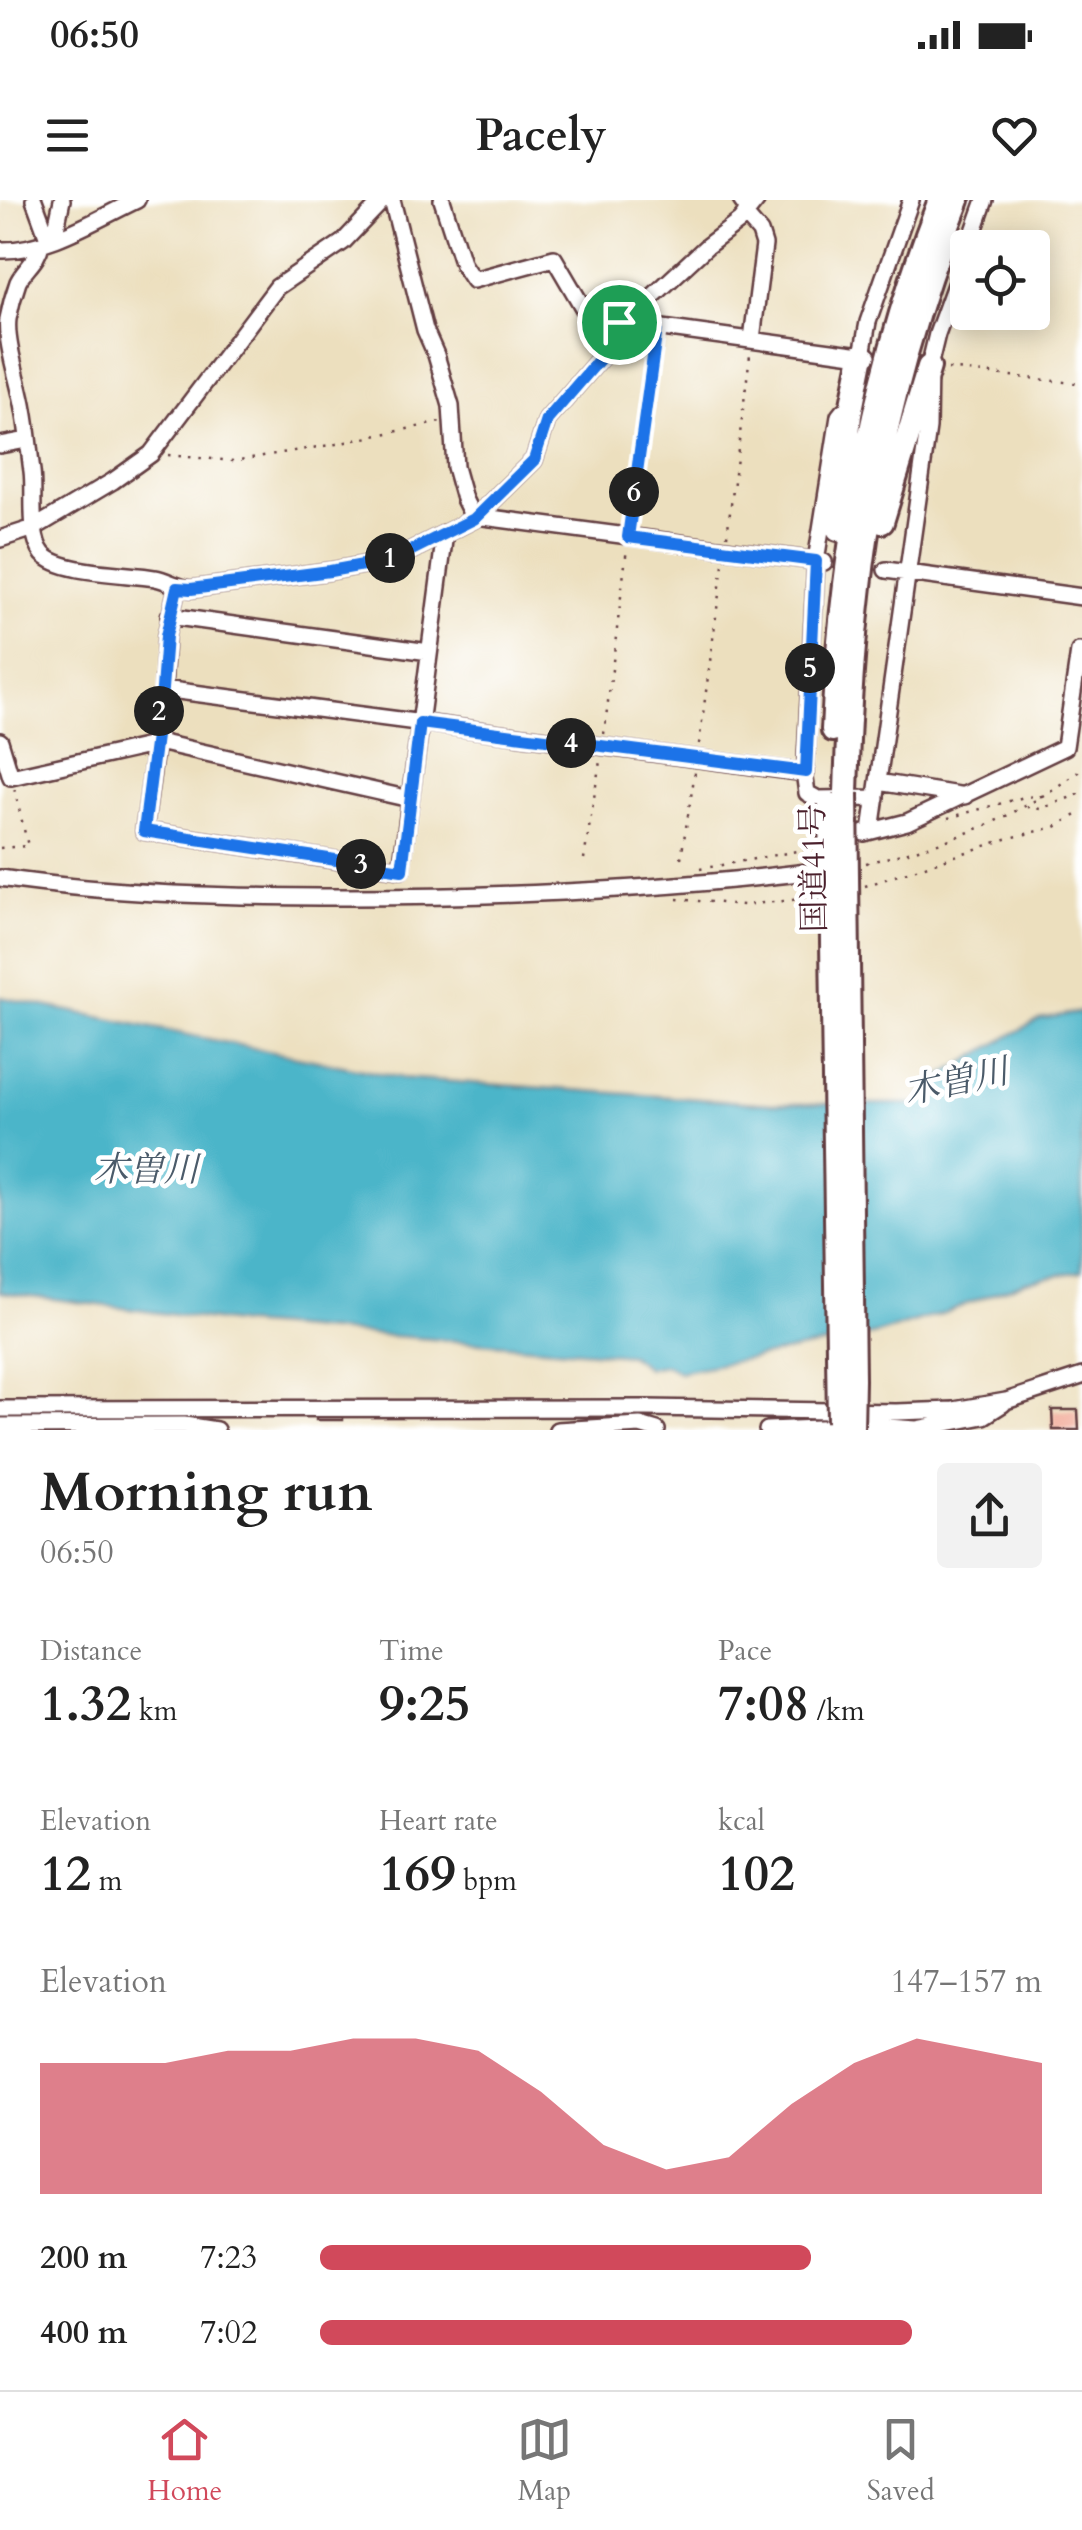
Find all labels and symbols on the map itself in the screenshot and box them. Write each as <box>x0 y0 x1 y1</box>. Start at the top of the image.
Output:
pin <box>577 280 662 365</box>
pin: 6 <box>609 467 659 517</box>
pin: 1 <box>365 533 415 583</box>
pin: 5 <box>785 643 835 693</box>
pin: 2 <box>134 686 184 736</box>
pin: 4 <box>546 718 596 768</box>
street label: 国道41号 <box>791 803 837 933</box>
pin: 3 <box>336 839 386 889</box>
water label: 木曽川 <box>900 1047 1016 1116</box>
water label: 木曽川 <box>93 1146 202 1194</box>

